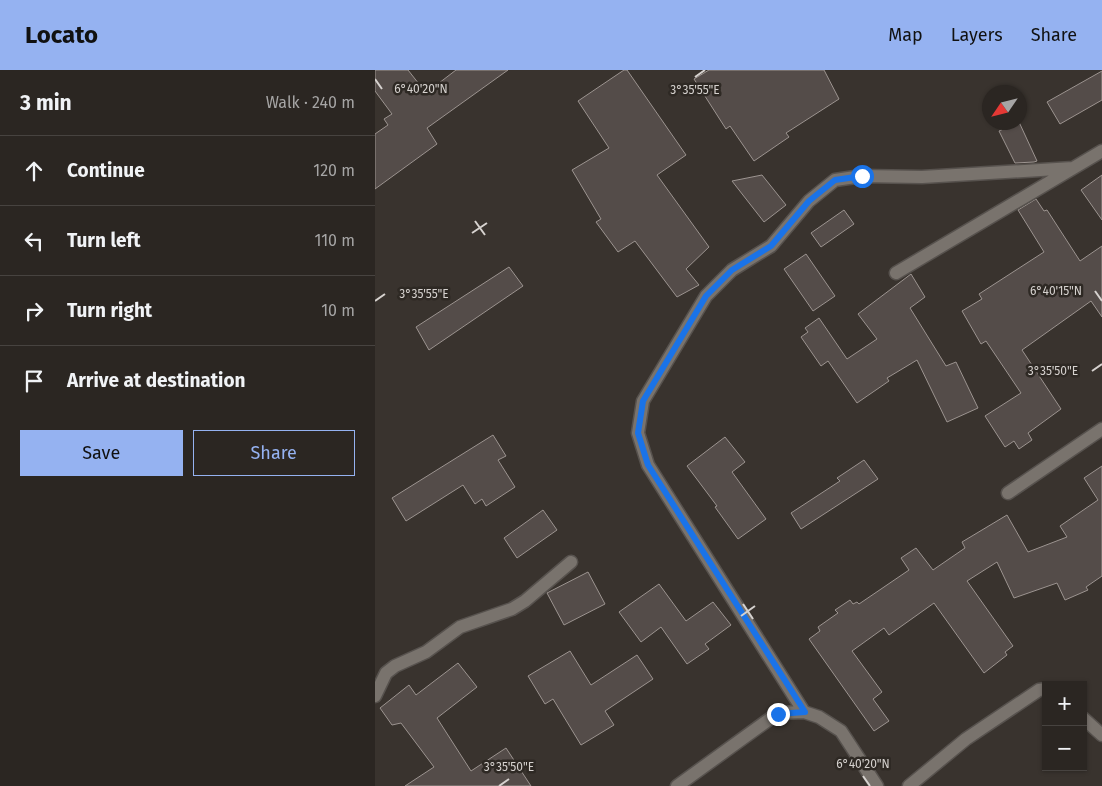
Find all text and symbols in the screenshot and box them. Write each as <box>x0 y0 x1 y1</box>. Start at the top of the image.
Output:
text: Locato <box>25 21 98 49</box>
text: Map <box>888 24 923 46</box>
text: Layers <box>951 24 1003 46</box>
text: Share <box>1031 24 1077 46</box>
text: 6°40'20"N <box>394 82 448 96</box>
text: 3°35'55"E <box>670 83 720 97</box>
north arrow <box>982 85 1027 130</box>
text: 3 min <box>20 90 72 116</box>
text: Walk · 240 m <box>266 93 355 112</box>
icon: ahead <box>20 157 48 185</box>
text: Continue <box>67 159 145 182</box>
text: 120 m <box>313 161 355 180</box>
route start <box>851 165 874 188</box>
icon: left <box>20 227 48 255</box>
text: Turn left <box>67 229 141 252</box>
text: 110 m <box>314 231 355 250</box>
text: 6°40'15"N <box>1030 284 1082 298</box>
text: 3°35'55"E <box>399 287 449 301</box>
icon: right <box>20 297 48 325</box>
text: Turn right <box>67 299 152 322</box>
text: 10 m <box>321 301 355 320</box>
text: 3°35'50"E <box>1028 364 1078 378</box>
icon: arrive <box>20 367 48 395</box>
text: Arrive at destination <box>67 369 246 392</box>
button: Save <box>20 430 183 476</box>
button: Share <box>193 430 355 476</box>
map controls <box>1042 681 1087 771</box>
button: + <box>1042 681 1087 726</box>
route end <box>767 703 790 726</box>
button: − <box>1042 726 1087 771</box>
text: 6°40'20"N <box>836 757 890 771</box>
text: 3°35'50"E <box>484 760 534 774</box>

